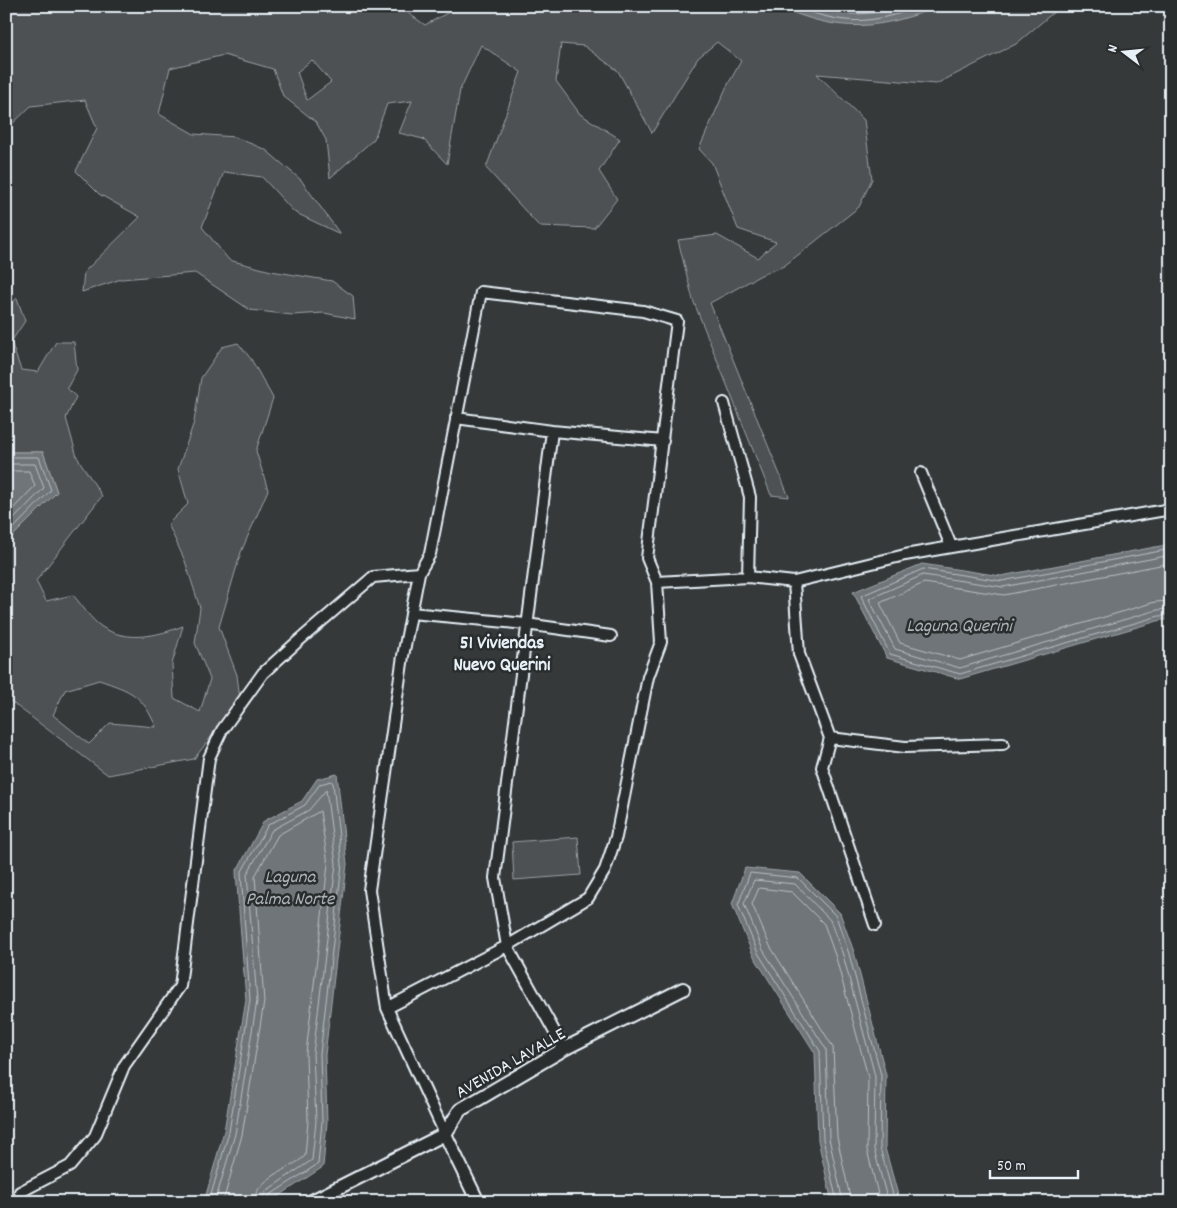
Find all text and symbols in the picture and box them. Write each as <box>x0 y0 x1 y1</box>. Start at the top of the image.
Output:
north arrow <box>1100 28 1150 78</box>
text: N <box>1103 43 1124 55</box>
water label: Laguna Querini <box>906 614 1015 641</box>
district label: 51 Viviendas Nuevo Querini <box>453 631 551 680</box>
water label: Laguna Palma Norte <box>246 865 336 914</box>
street label: AVENIDA LAVALLE <box>452 1023 571 1106</box>
scale bar <box>990 1148 1077 1180</box>
text: 50 m <box>997 1156 1026 1178</box>

